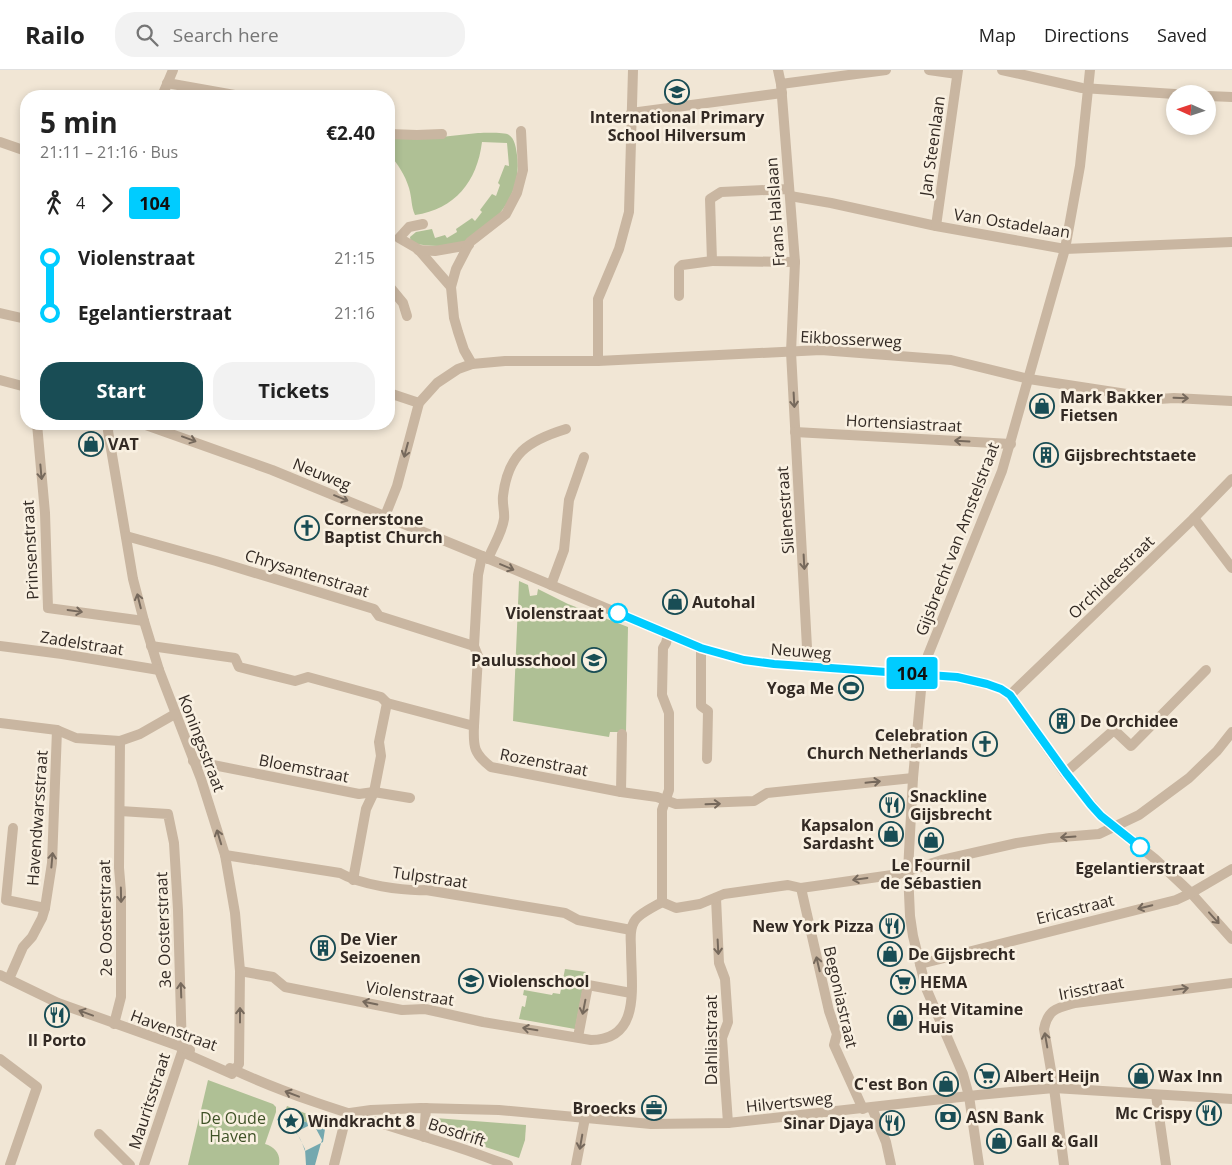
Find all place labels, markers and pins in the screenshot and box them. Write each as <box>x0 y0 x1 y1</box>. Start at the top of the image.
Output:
school or university icon: International Primary School Hilversum <box>664 79 690 105</box>
place label: International Primary School Hilversum <box>590 106 765 146</box>
place label: Mark Bakker Fietsen <box>1060 386 1163 426</box>
shop icon: Mark Bakker Fietsen <box>1029 393 1055 419</box>
shop icon: VAT <box>78 431 104 457</box>
place label: VAT <box>108 433 139 455</box>
building icon: Gijsbrechtstaete <box>1033 442 1059 468</box>
place label: Gijsbrechtstaete <box>1064 444 1196 466</box>
place label: Cornerstone Baptist Church <box>324 508 443 548</box>
church icon: Cornerstone Baptist Church <box>294 515 320 541</box>
shop icon: Autohal <box>662 589 688 615</box>
place label: Autohal <box>692 591 755 613</box>
place label: Violenstraat <box>506 602 604 624</box>
marker: Violenstraat <box>608 603 628 623</box>
school or university icon: Paulusschool <box>581 647 607 673</box>
place label: Paulusschool <box>471 649 576 671</box>
sports icon: Yoga Me <box>838 675 864 701</box>
place label: Yoga Me <box>767 677 834 699</box>
building icon: De Orchidee <box>1049 708 1075 734</box>
place label: De Orchidee <box>1080 710 1178 732</box>
place label: Celebration Church Netherlands <box>807 724 968 764</box>
church icon: Celebration Church Netherlands <box>972 731 998 757</box>
place label: Snackline Gijsbrecht <box>910 785 992 825</box>
restaurant icon: Snackline Gijsbrecht <box>879 792 905 818</box>
place label: Kapsalon Sardasht <box>801 814 874 854</box>
shop icon: Kapsalon Sardasht <box>878 821 904 847</box>
shop icon: Le Fournil de Sébastien <box>918 827 944 853</box>
marker: Egelantierstraat <box>1130 837 1150 857</box>
place label: Le Fournil de Sébastien <box>880 854 982 894</box>
place label: Egelantierstraat <box>1075 857 1205 879</box>
restaurant icon: New York Pizza <box>879 913 905 939</box>
place label: New York Pizza <box>752 915 874 937</box>
place label: De Vier Seizoenen <box>340 928 421 968</box>
building icon: De Vier Seizoenen <box>310 935 336 961</box>
shop icon: De Gijsbrecht <box>877 941 903 967</box>
place label: De Gijsbrecht <box>908 943 1015 965</box>
school or university icon: Violenschool <box>458 968 484 994</box>
supermarket icon: HEMA <box>890 969 916 995</box>
place label: Violenschool <box>488 970 589 992</box>
place label: HEMA <box>920 971 968 993</box>
place label: Het Vitamine Huis <box>918 998 1023 1038</box>
restaurant icon: Il Porto <box>44 1002 70 1028</box>
shop icon: Het Vitamine Huis <box>887 1005 913 1031</box>
place label: Il Porto <box>28 1029 86 1051</box>
supermarket icon: Albert Heijn <box>974 1063 1000 1089</box>
shop icon: Wax Inn <box>1128 1063 1154 1089</box>
place label: Albert Heijn <box>1004 1065 1100 1087</box>
place label: Wax Inn <box>1158 1065 1223 1087</box>
shop icon: C'est Bon <box>933 1071 959 1097</box>
place label: C'est Bon <box>854 1073 928 1095</box>
office icon: Broecks <box>641 1095 667 1121</box>
place label: Broecks <box>573 1097 636 1119</box>
restaurant icon: Mc Crispy <box>1196 1100 1222 1126</box>
place label: Mc Crispy <box>1115 1102 1193 1124</box>
bank icon: ASN Bank <box>935 1104 961 1130</box>
place label: ASN Bank <box>966 1106 1044 1128</box>
place icon: Windkracht 8 <box>278 1108 304 1134</box>
place label: Windkracht 8 <box>308 1110 415 1132</box>
restaurant icon: Sinar Djaya <box>879 1110 905 1136</box>
place label: Sinar Djaya <box>784 1112 874 1134</box>
shop icon: Gall & Gall <box>986 1128 1012 1154</box>
place label: Gall & Gall <box>1016 1130 1098 1152</box>

